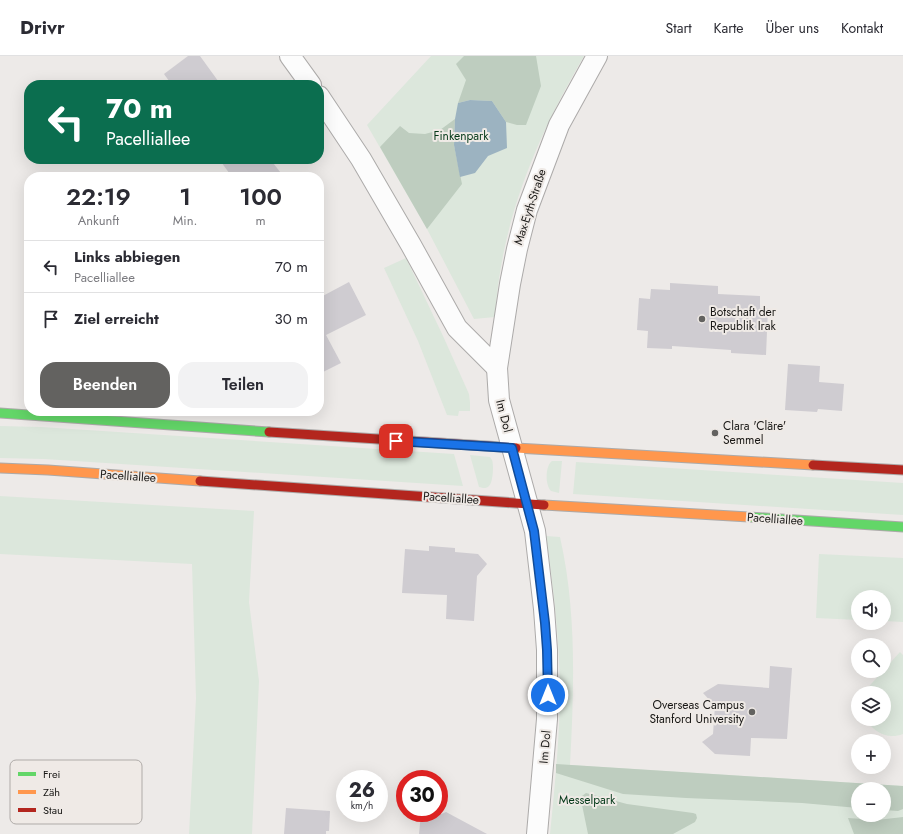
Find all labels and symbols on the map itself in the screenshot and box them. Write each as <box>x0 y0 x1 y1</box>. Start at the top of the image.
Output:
park label: Finkenpark <box>433 127 489 145</box>
street label: Max-Eyth-Straße <box>509 167 551 247</box>
place label: Botschaft der Republik Irak <box>710 303 777 335</box>
marker: Botschaft der Republik Irak <box>697 314 707 324</box>
street label: Im Dol <box>491 398 517 434</box>
place label: Clara 'Cläre' Semmel <box>723 417 786 449</box>
pin <box>379 424 413 458</box>
marker: Clara 'Cläre' Semmel <box>710 428 720 438</box>
street label: Pacelliallee <box>99 465 157 487</box>
street label: Pacelliallee <box>422 487 480 509</box>
street label: Pacelliallee <box>746 508 804 530</box>
position arrow <box>527 674 569 716</box>
place label: Overseas Campus Stanford University <box>649 696 745 728</box>
marker: Overseas Campus Stanford University <box>747 707 757 717</box>
street label: Im Dol <box>535 730 555 764</box>
legend <box>10 760 142 824</box>
text: Frei <box>43 766 61 782</box>
speed limit sign: 30 <box>396 770 448 822</box>
text: Zäh <box>43 784 60 800</box>
park label: Messelpark <box>559 791 616 809</box>
text: Stau <box>43 802 63 818</box>

